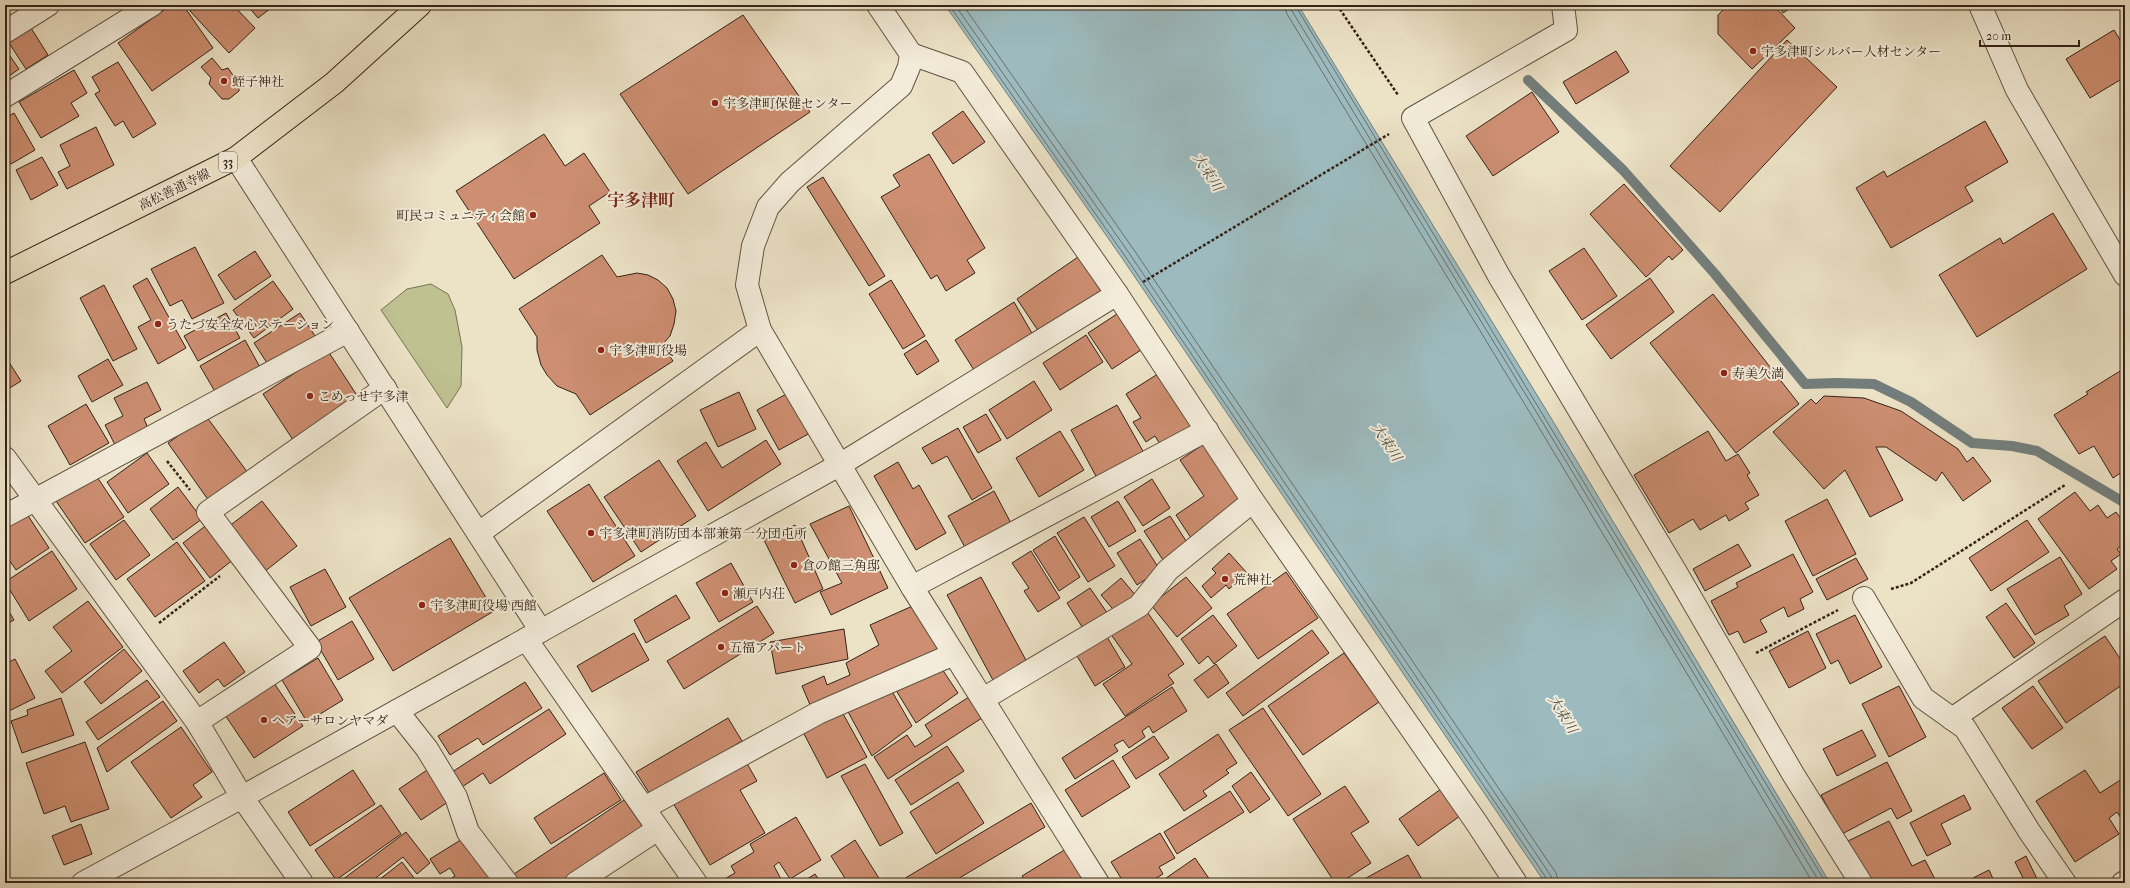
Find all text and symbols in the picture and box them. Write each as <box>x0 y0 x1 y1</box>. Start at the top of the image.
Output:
scale bar <box>1980 22 2079 48</box>
text: 20 m <box>1986 29 2011 43</box>
place label: 宇多津町シルバー人材センター <box>1761 44 1941 59</box>
marker: 宇多津町シルバー人材センター <box>1748 46 1758 56</box>
place label: 蛭子神社 <box>232 74 284 89</box>
marker: 蛭子神社 <box>219 76 229 86</box>
place label: 宇多津町保健センター <box>723 96 852 111</box>
marker: 宇多津町保健センター <box>710 98 720 108</box>
water label: 大束川 <box>1189 150 1227 196</box>
road number: 33 <box>219 152 237 172</box>
street label: 高松善通寺線 <box>136 166 213 213</box>
district label: 宇多津町 <box>607 190 675 210</box>
place label: 町民コミュニティ会館 <box>396 208 525 223</box>
marker: 町民コミュニティ会館 <box>528 210 538 220</box>
place label: うたづ安全安心ステーション <box>166 317 334 332</box>
marker: うたづ安全安心ステーション <box>153 319 163 329</box>
place label: 宇多津町役場 <box>609 343 687 358</box>
marker: 宇多津町役場 <box>596 345 606 355</box>
place label: 寿美久満 <box>1732 366 1784 381</box>
marker: 寿美久満 <box>1719 368 1729 378</box>
place label: こめっせ宇多津 <box>318 389 409 404</box>
marker: こめっせ宇多津 <box>305 391 315 401</box>
water label: 大束川 <box>1368 420 1406 466</box>
place label: 宇多津町消防団本部兼第一分団屯所 <box>599 526 807 541</box>
marker: 宇多津町消防団本部兼第一分団屯所 <box>586 528 596 538</box>
place label: 倉の館三角邸 <box>802 558 880 573</box>
marker: 倉の館三角邸 <box>789 560 799 570</box>
place label: 荒神社 <box>1233 572 1272 587</box>
marker: 荒神社 <box>1220 574 1230 584</box>
place label: 瀬戸内荘 <box>733 586 785 601</box>
marker: 瀬戸内荘 <box>720 588 730 598</box>
place label: 宇多津町役場 西館 <box>430 598 537 613</box>
marker: 宇多津町役場 西館 <box>417 600 427 610</box>
place label: 五福アパート <box>729 640 806 655</box>
marker: 五福アパート <box>716 642 726 652</box>
water label: 大束川 <box>1544 692 1582 738</box>
place label: ヘアーサロンヤマダ <box>272 713 388 728</box>
marker: ヘアーサロンヤマダ <box>259 715 269 725</box>

